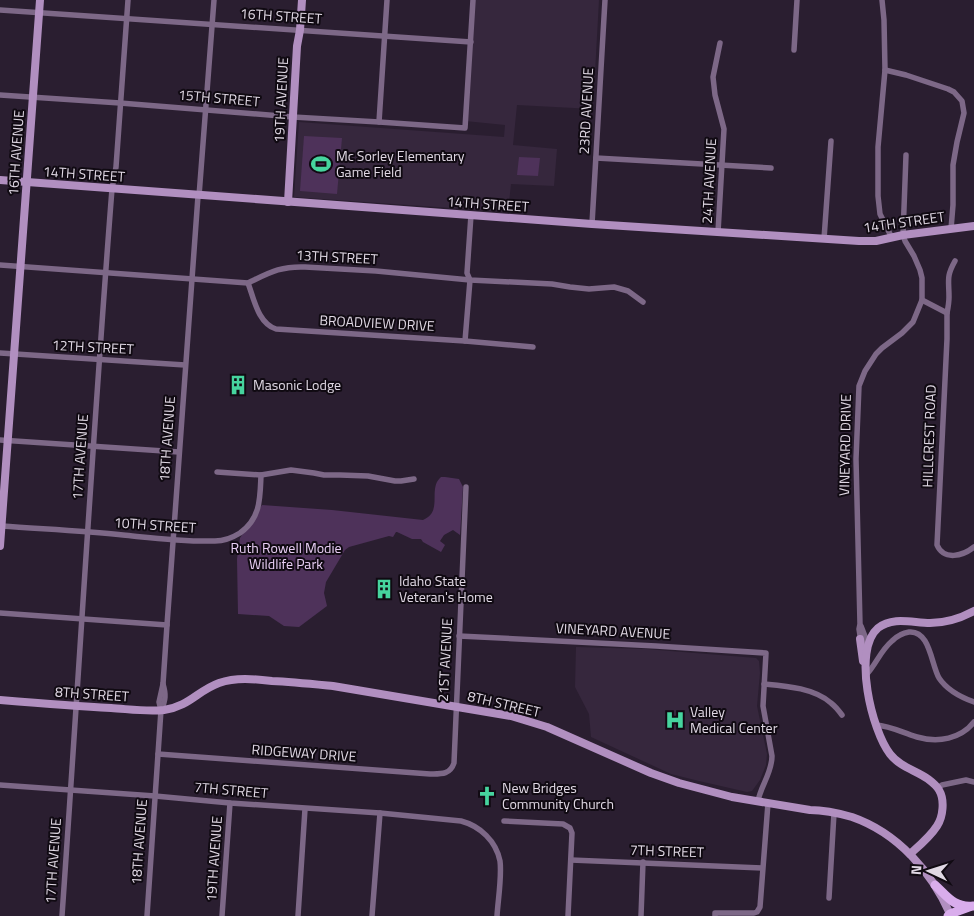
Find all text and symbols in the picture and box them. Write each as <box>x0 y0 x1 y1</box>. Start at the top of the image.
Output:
street label: 16TH STREET <box>239 2 323 29</box>
street label: 19TH AVENUE <box>268 56 293 143</box>
street label: 23RD AVENUE <box>573 67 598 155</box>
street label: 15TH STREET <box>177 83 261 112</box>
street label: 16TH AVENUE <box>2 109 29 196</box>
street label: 24TH AVENUE <box>696 137 721 224</box>
place label: Mc Sorley Elementary Game Field <box>336 145 465 182</box>
sports icon: Mc Sorley Elementary Game Field <box>310 153 332 175</box>
street label: 14TH STREET <box>42 160 126 187</box>
street label: 14TH STREET <box>446 190 530 217</box>
street label: 14TH STREET <box>862 205 947 238</box>
street label: 13TH STREET <box>296 244 379 269</box>
street label: BROADVIEW DRIVE <box>319 309 435 336</box>
street label: 12TH STREET <box>52 334 135 359</box>
building icon: Masonic Lodge <box>227 374 249 396</box>
place label: Masonic Lodge <box>253 374 341 395</box>
street label: HILLCREST ROAD <box>916 384 941 488</box>
street label: VINEYARD DRIVE <box>833 394 856 496</box>
street label: 18TH AVENUE <box>153 395 180 482</box>
street label: 17TH AVENUE <box>66 413 93 500</box>
street label: 10TH STREET <box>113 511 197 538</box>
park label: Ruth Rowell Modie Wildlife Park <box>230 537 342 574</box>
place label: Idaho State Veteran's Home <box>399 570 493 607</box>
building icon: Idaho State Veteran's Home <box>373 578 395 600</box>
street label: 21ST AVENUE <box>432 617 457 702</box>
street label: VINEYARD AVENUE <box>555 617 671 644</box>
street label: 8TH STREET <box>54 680 130 707</box>
street label: 8TH STREET <box>466 685 543 722</box>
place label: Valley Medical Center <box>690 701 778 738</box>
hospital icon: Valley Medical Center <box>664 709 686 731</box>
street label: RIDGEWAY DRIVE <box>251 738 357 767</box>
street label: 7TH STREET <box>193 776 270 803</box>
place label: New Bridges Community Church <box>502 777 614 814</box>
church icon: New Bridges Community Church <box>476 785 498 807</box>
street label: 18TH AVENUE <box>125 798 152 885</box>
street label: 19TH AVENUE <box>200 815 227 902</box>
street label: 17TH AVENUE <box>39 817 66 904</box>
street label: 7TH STREET <box>630 839 705 862</box>
north arrow <box>904 846 954 896</box>
text: N <box>905 864 926 876</box>

